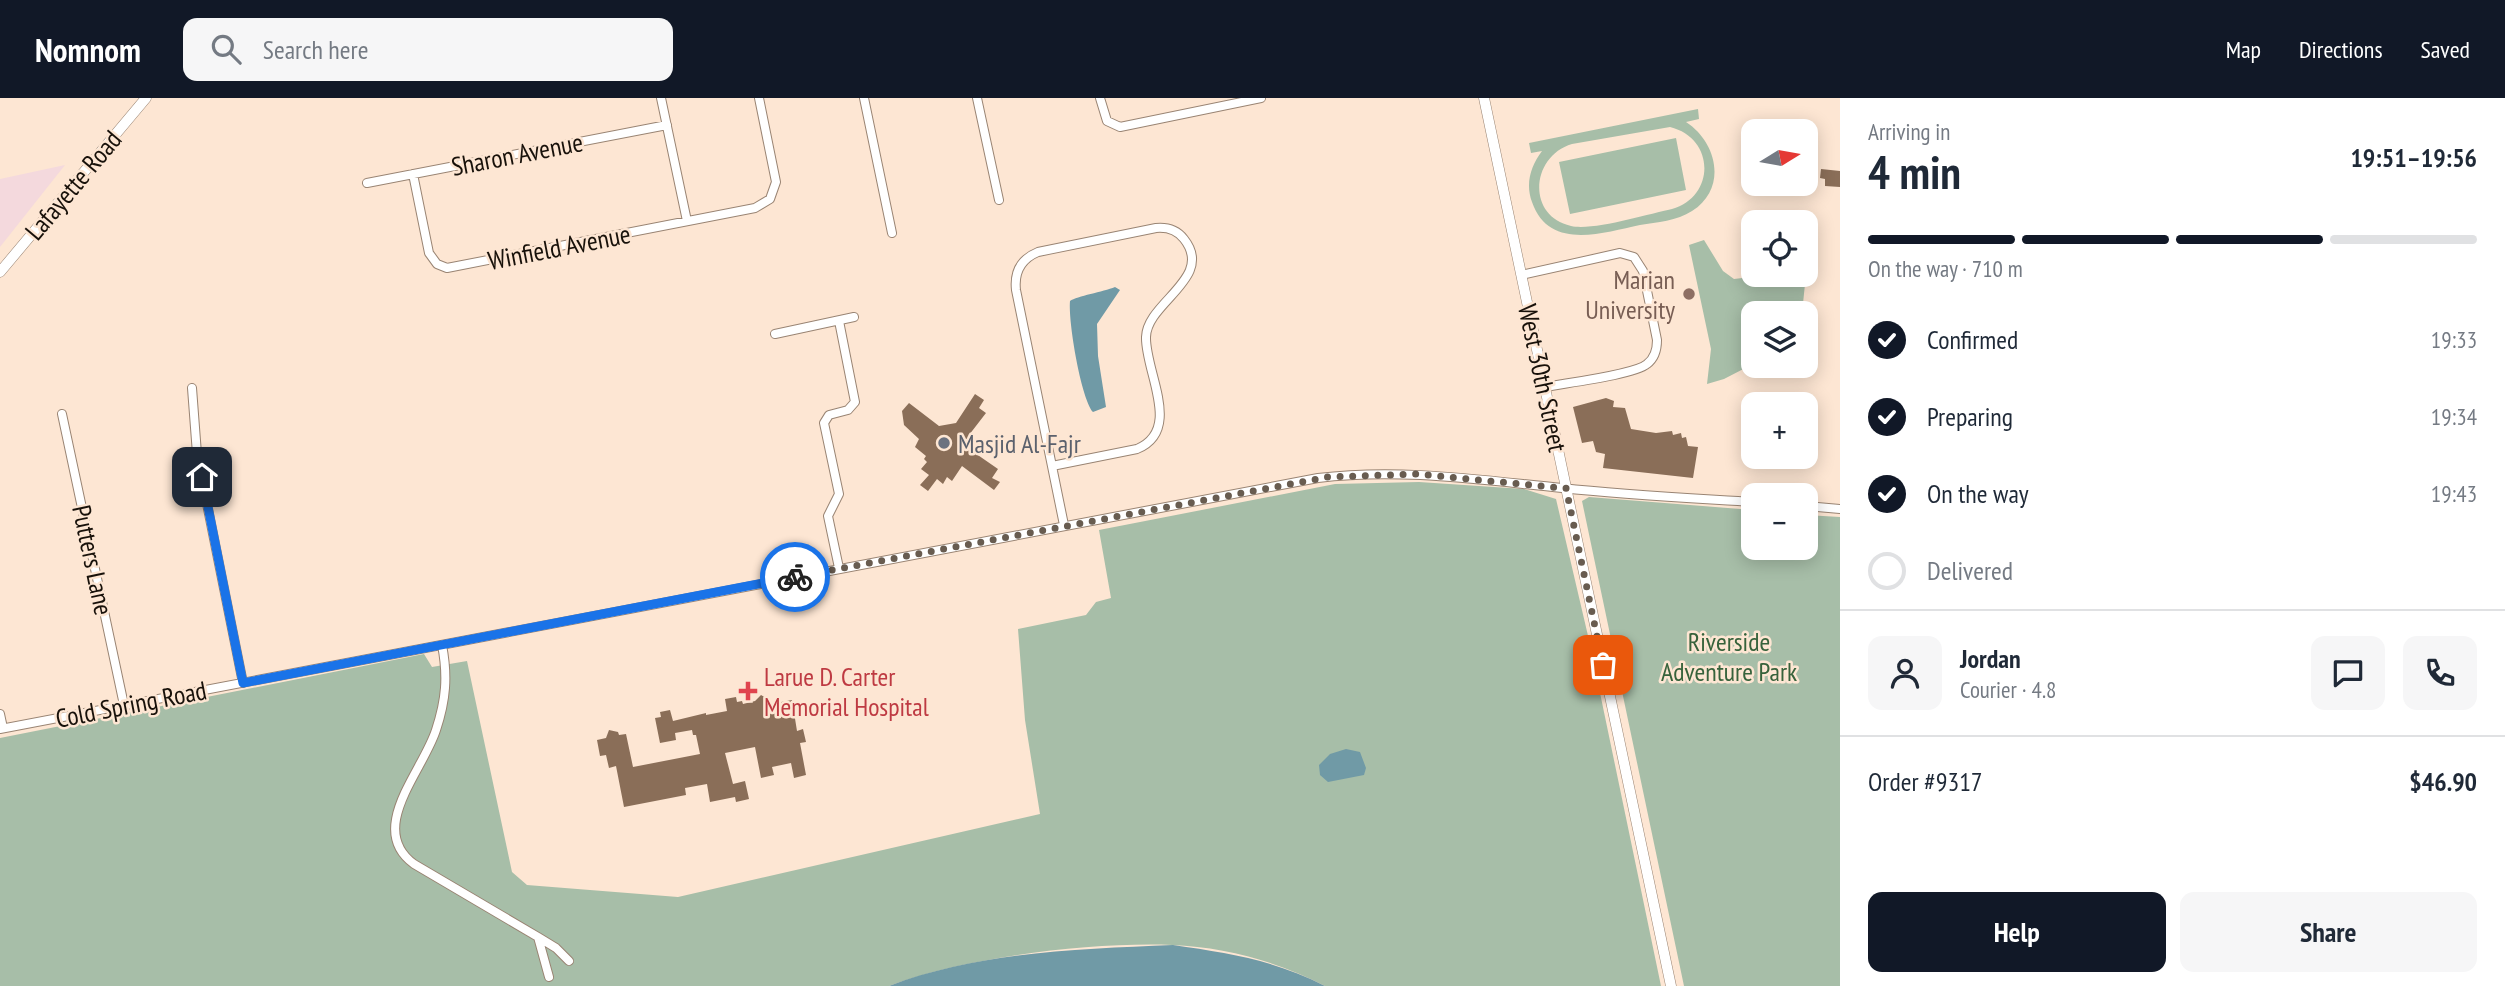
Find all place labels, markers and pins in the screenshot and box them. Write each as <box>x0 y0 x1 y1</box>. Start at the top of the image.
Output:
place label: Marian University <box>1585 263 1675 326</box>
marker: Marian University <box>1681 286 1697 302</box>
place label: Masjid Al-Fajr <box>958 427 1081 460</box>
marker: Masjid Al-Fajr <box>936 435 952 451</box>
pin <box>172 447 232 507</box>
pin <box>1573 635 1633 695</box>
place label: Larue D. Carter Memorial Hospital <box>764 660 929 723</box>
marker: Larue D. Carter Memorial Hospital <box>738 681 758 701</box>

